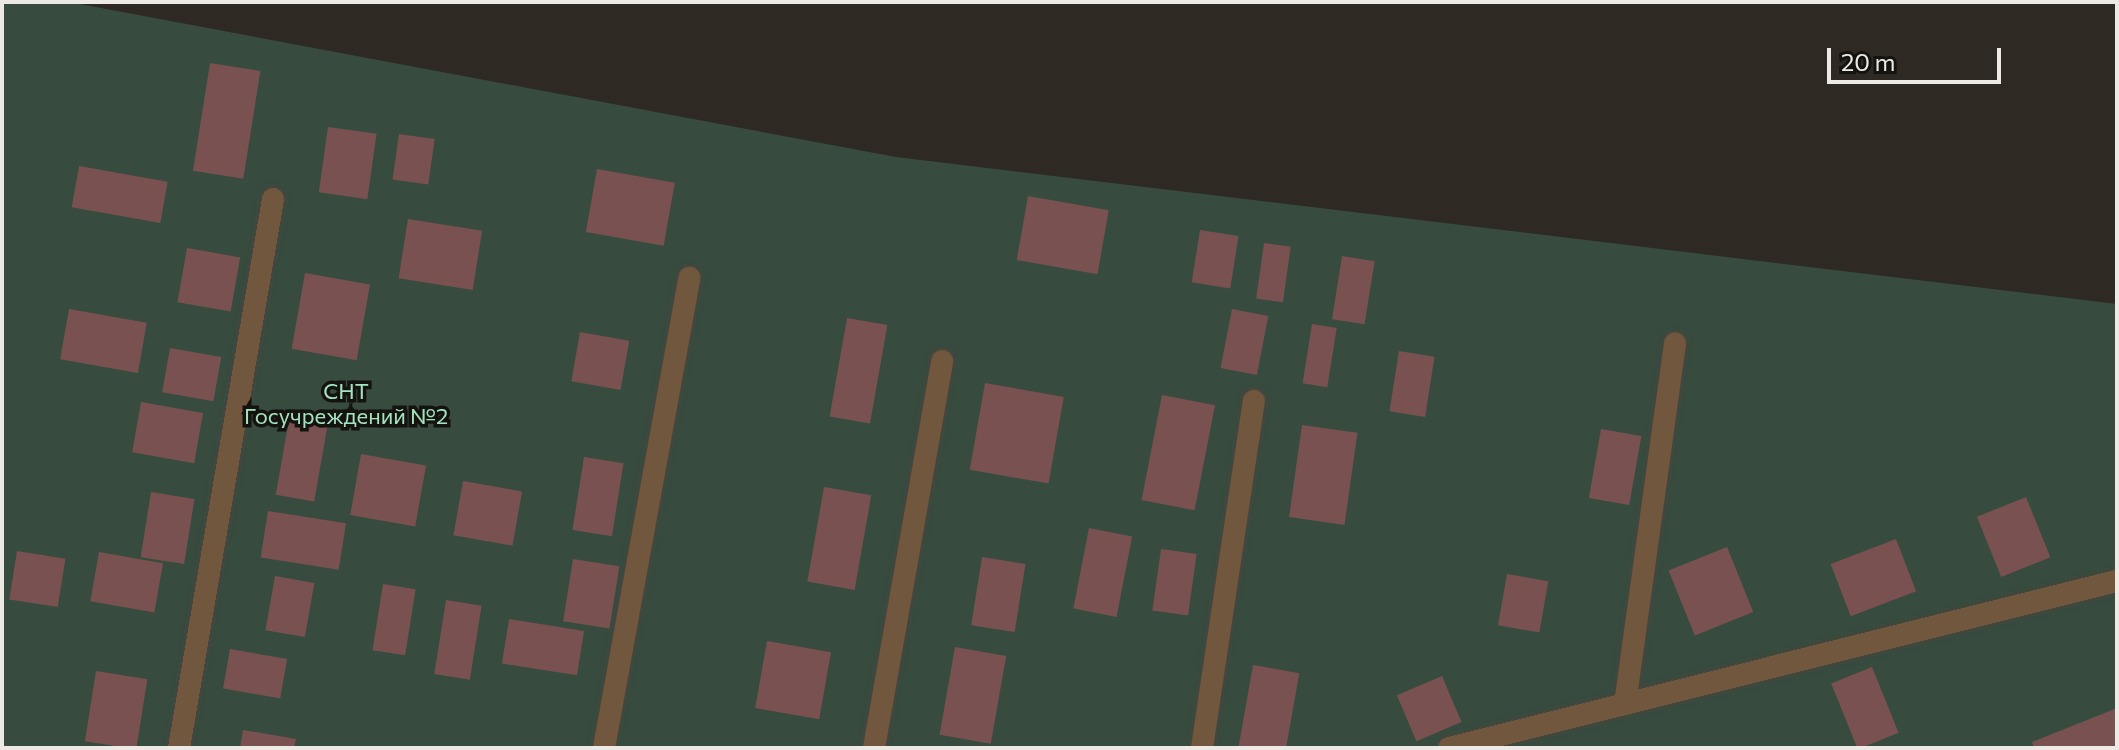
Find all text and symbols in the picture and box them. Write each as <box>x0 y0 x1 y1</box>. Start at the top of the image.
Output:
scale bar <box>1831 32 2005 82</box>
text: 20 m <box>1841 47 1895 76</box>
park label: СНТ Госучреждений №2 <box>244 377 448 428</box>

